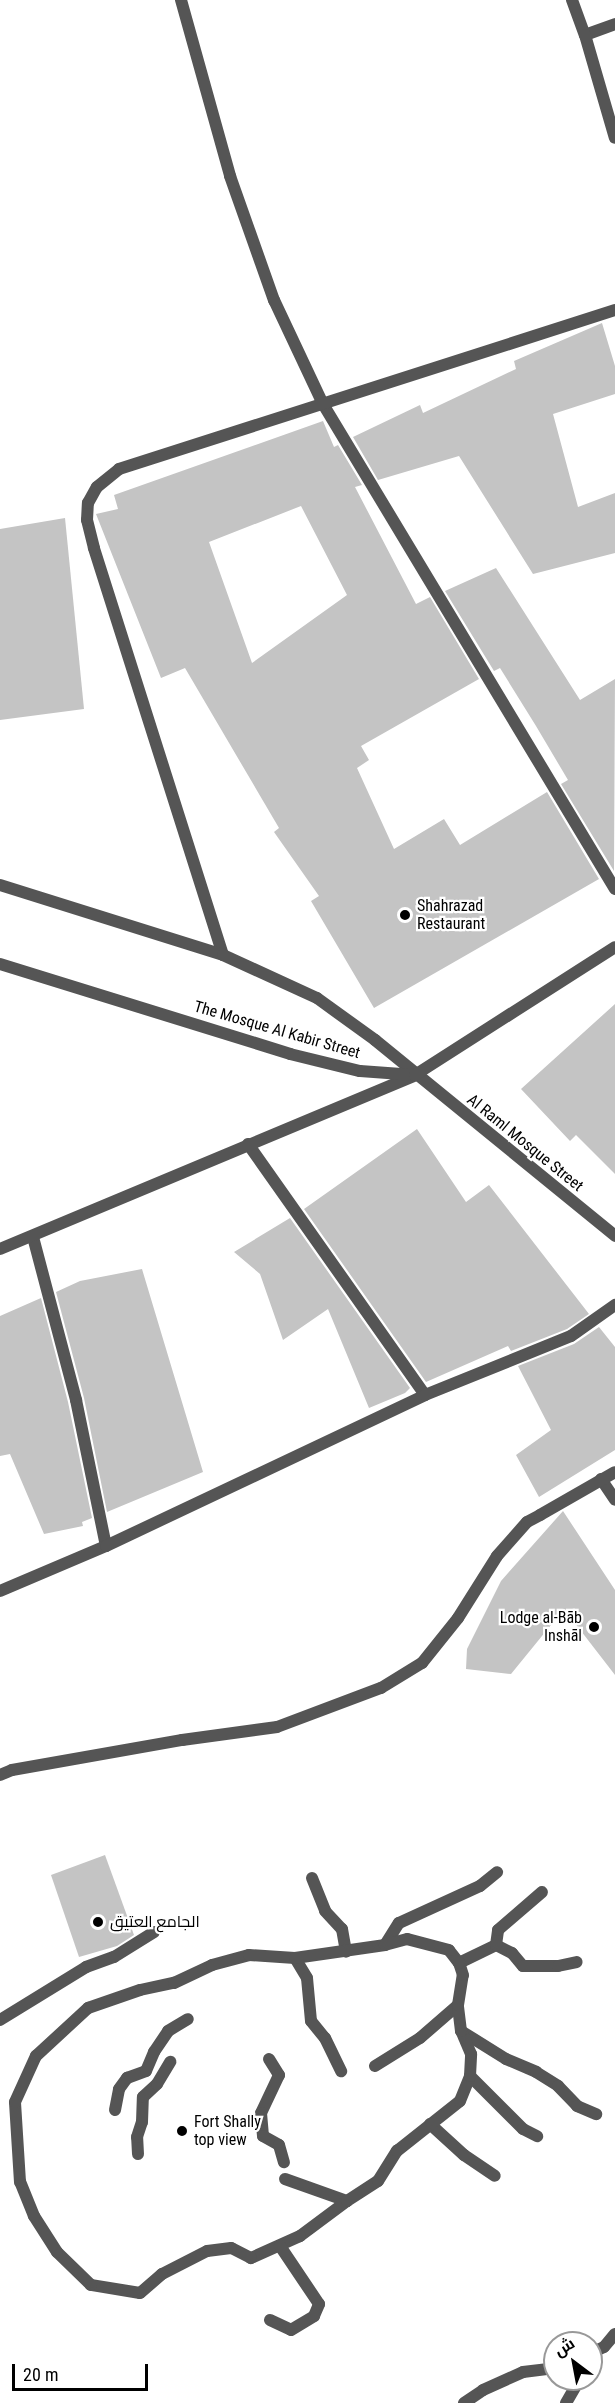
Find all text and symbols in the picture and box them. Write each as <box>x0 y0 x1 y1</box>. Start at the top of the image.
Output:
place label: Shahrazad Restaurant <box>417 896 485 934</box>
marker: Shahrazad Restaurant <box>398 908 412 922</box>
street label: The Mosque Al Kabir Street <box>192 997 362 1063</box>
street label: Al Raml Mosque Street <box>463 1090 587 1196</box>
place label: Lodge al-Bāb Inshāl <box>500 1608 582 1646</box>
marker: Lodge al-Bāb Inshāl <box>587 1620 601 1634</box>
place label: الجامع العتيق <box>110 1912 200 1932</box>
marker: الجامع العتيق <box>91 1915 105 1929</box>
place label: Fort Shally top view <box>194 2112 261 2150</box>
marker: Fort Shally top view <box>175 2124 189 2138</box>
north arrow <box>543 2331 603 2391</box>
text: ش <box>551 2334 578 2361</box>
scale bar <box>15 2352 152 2390</box>
text: 20 m <box>23 2364 58 2385</box>

